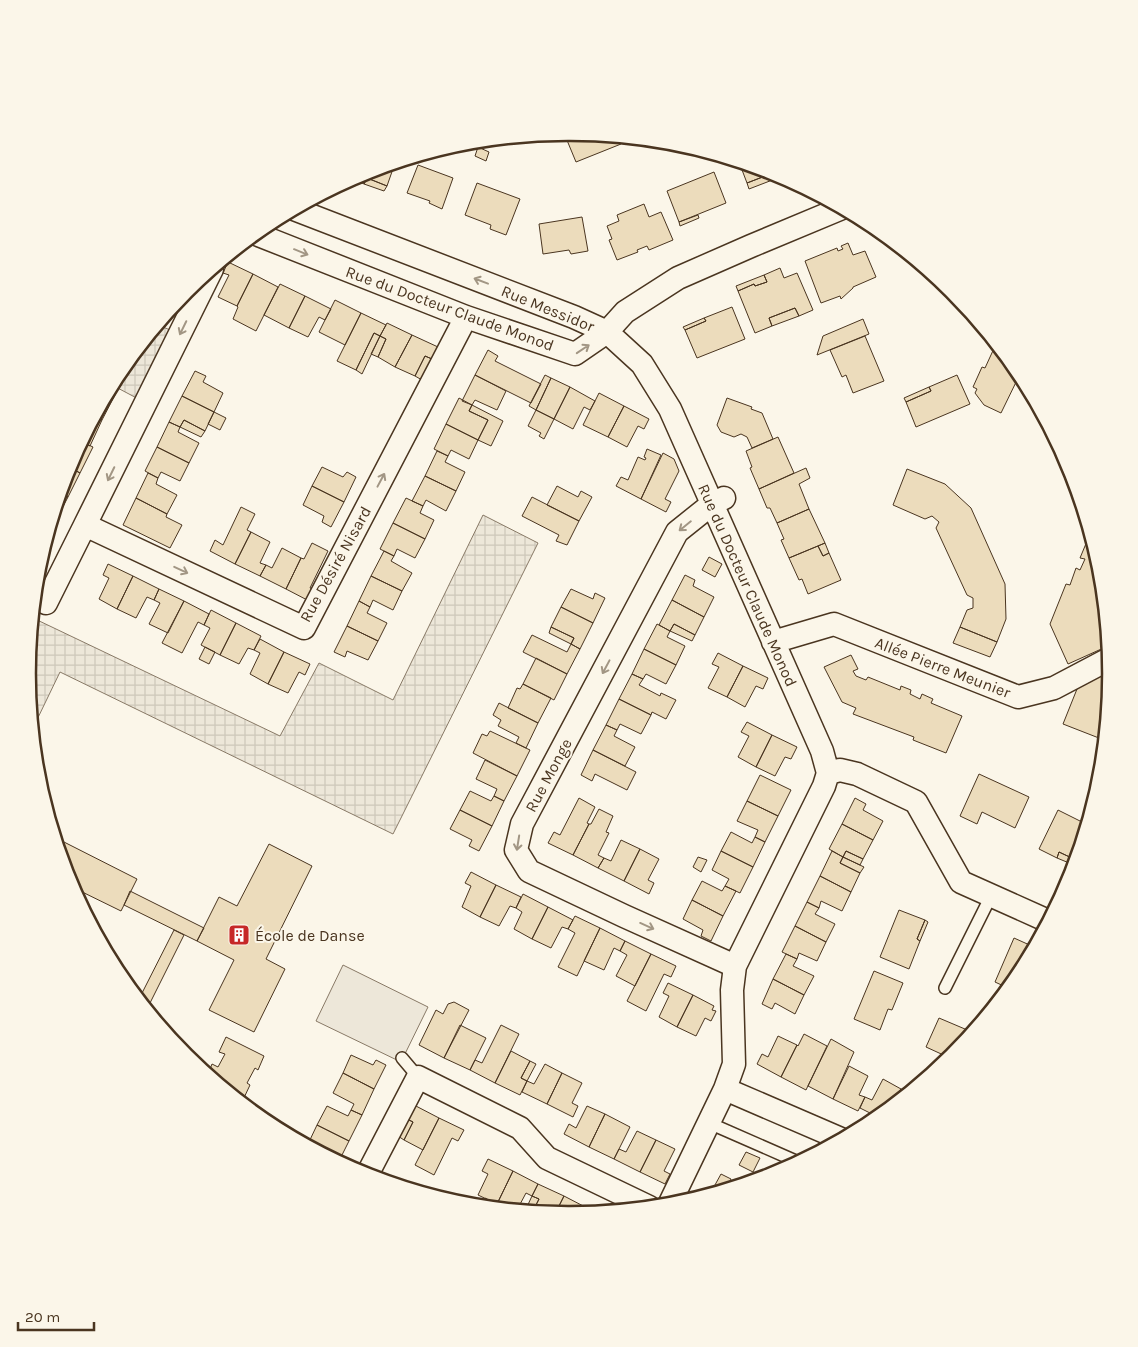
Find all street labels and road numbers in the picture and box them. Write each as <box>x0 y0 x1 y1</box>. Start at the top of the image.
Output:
street label: Rue du Docteur Claude Monod <box>343 262 556 355</box>
street label: Rue Messidor <box>498 281 597 336</box>
street label: Rue du Docteur Claude Monod <box>694 481 801 690</box>
street label: Rue Désiré Nisard <box>296 503 375 625</box>
street label: Allée Pierre Meunier <box>872 633 1013 702</box>
street label: Rue Monge <box>521 735 576 815</box>

